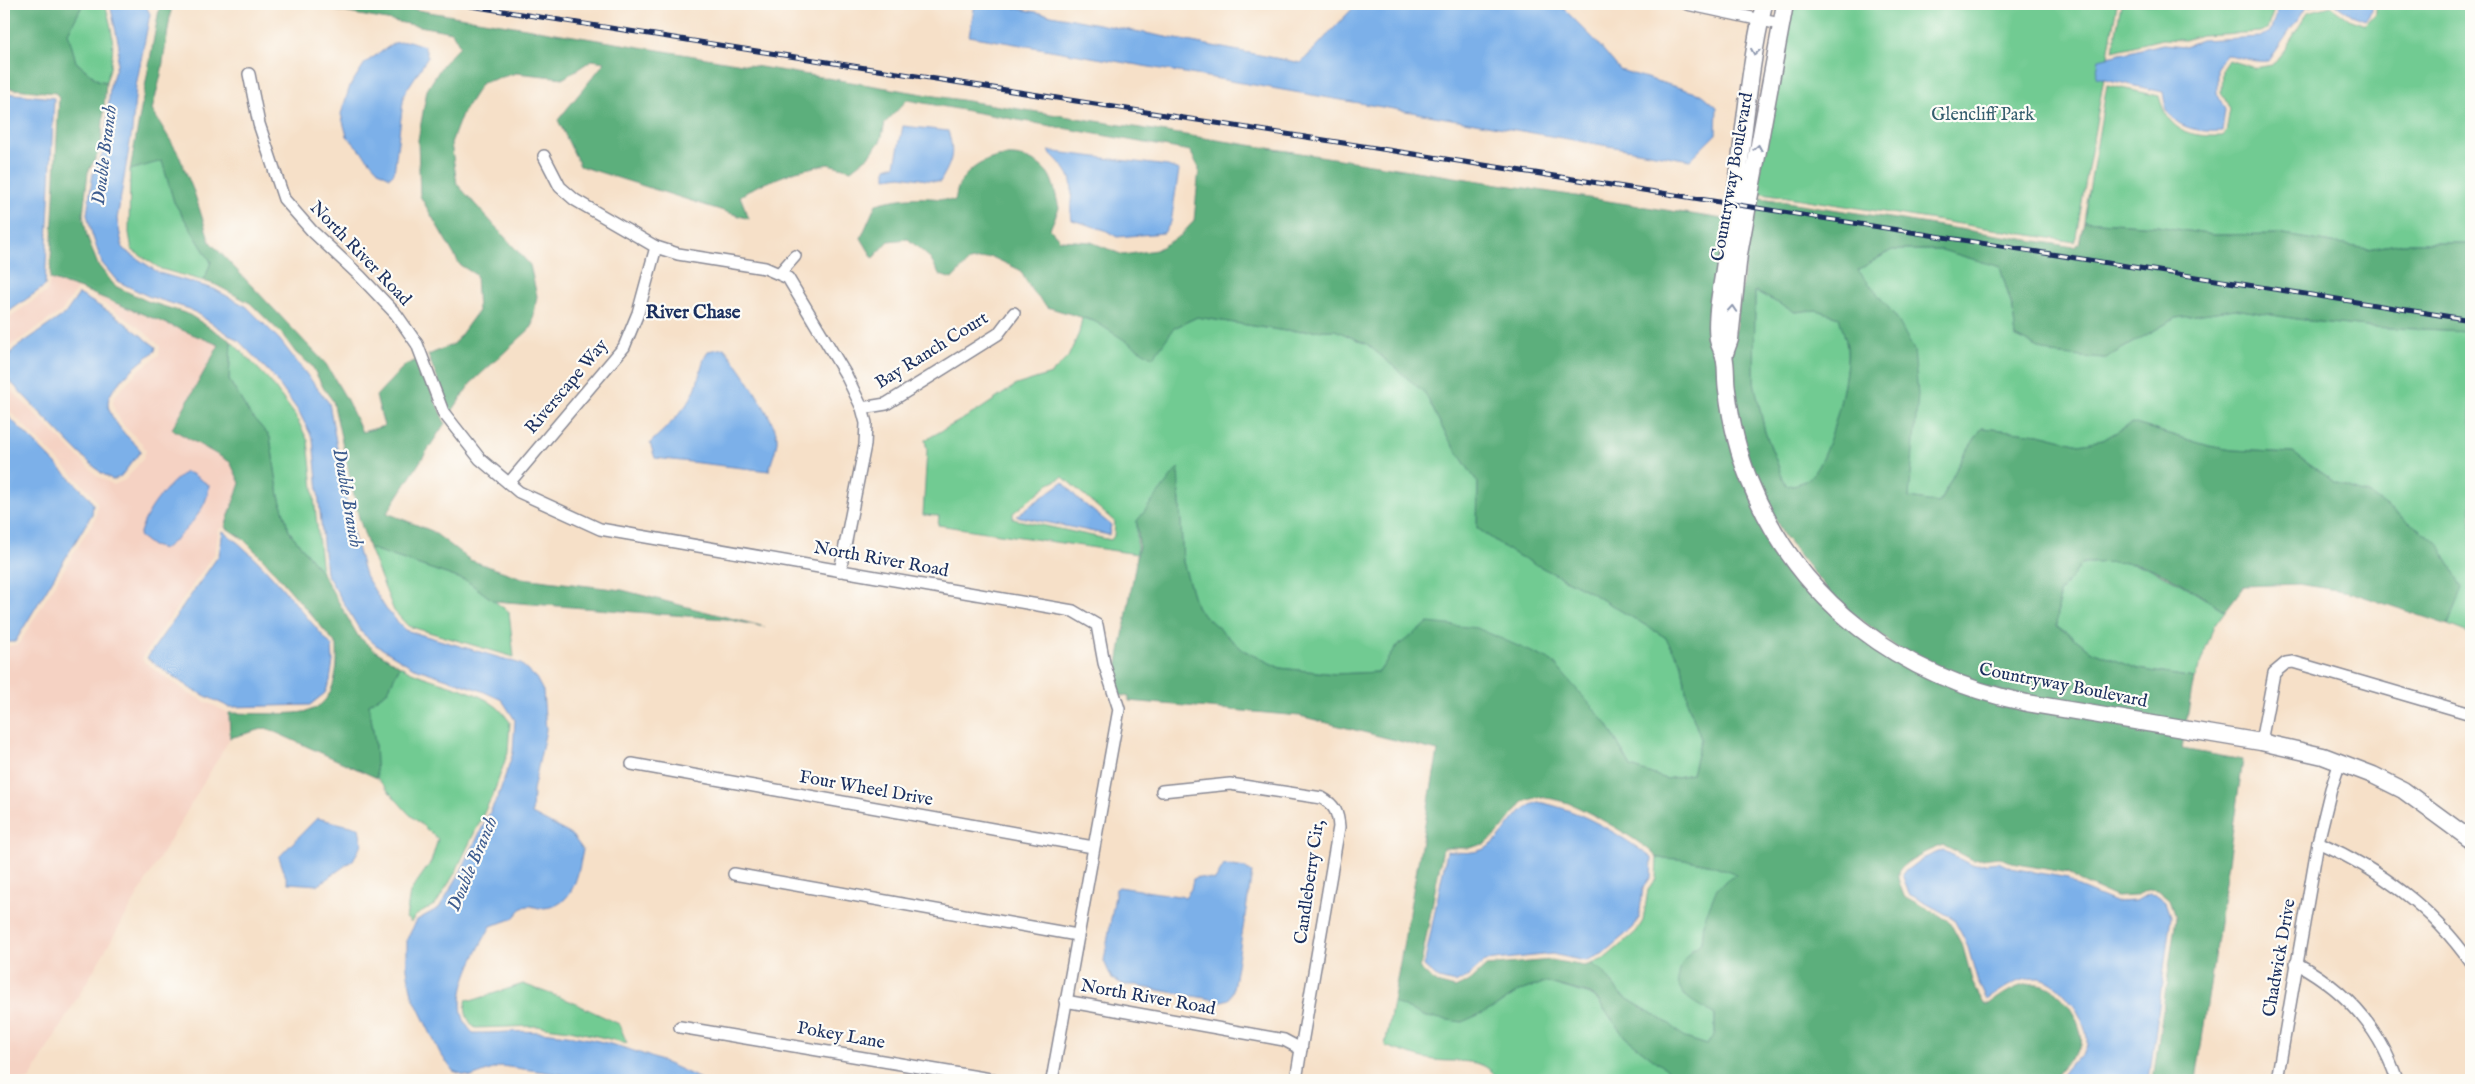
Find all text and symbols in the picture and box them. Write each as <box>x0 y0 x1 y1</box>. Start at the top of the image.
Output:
one-way arrow <box>1751 47 1761 56</box>
street label: Countryway Boulevard <box>1707 90 1759 263</box>
water label: Double Branch <box>87 104 123 206</box>
park label: Glencliff Park <box>1931 104 2035 127</box>
one-way arrow <box>1753 144 1763 153</box>
street label: North River Road <box>304 197 416 311</box>
district label: River Chase <box>646 301 741 325</box>
one-way arrow <box>1727 304 1738 312</box>
street label: Bay Ranch Court <box>871 307 993 395</box>
street label: Riverscape Way <box>520 335 614 439</box>
water label: Double Branch <box>326 447 368 549</box>
street label: North River Road <box>812 537 951 583</box>
street label: Countryway Boulevard <box>1977 658 2150 714</box>
street label: Four Wheel Drive <box>797 766 935 812</box>
water label: Double Branch <box>442 813 504 915</box>
street label: Candleberry Cir, <box>1290 818 1330 946</box>
street label: Chadwick Drive <box>2258 897 2302 1019</box>
street label: North River Road <box>1079 975 1218 1021</box>
street label: Pokey Lane <box>795 1017 887 1055</box>

